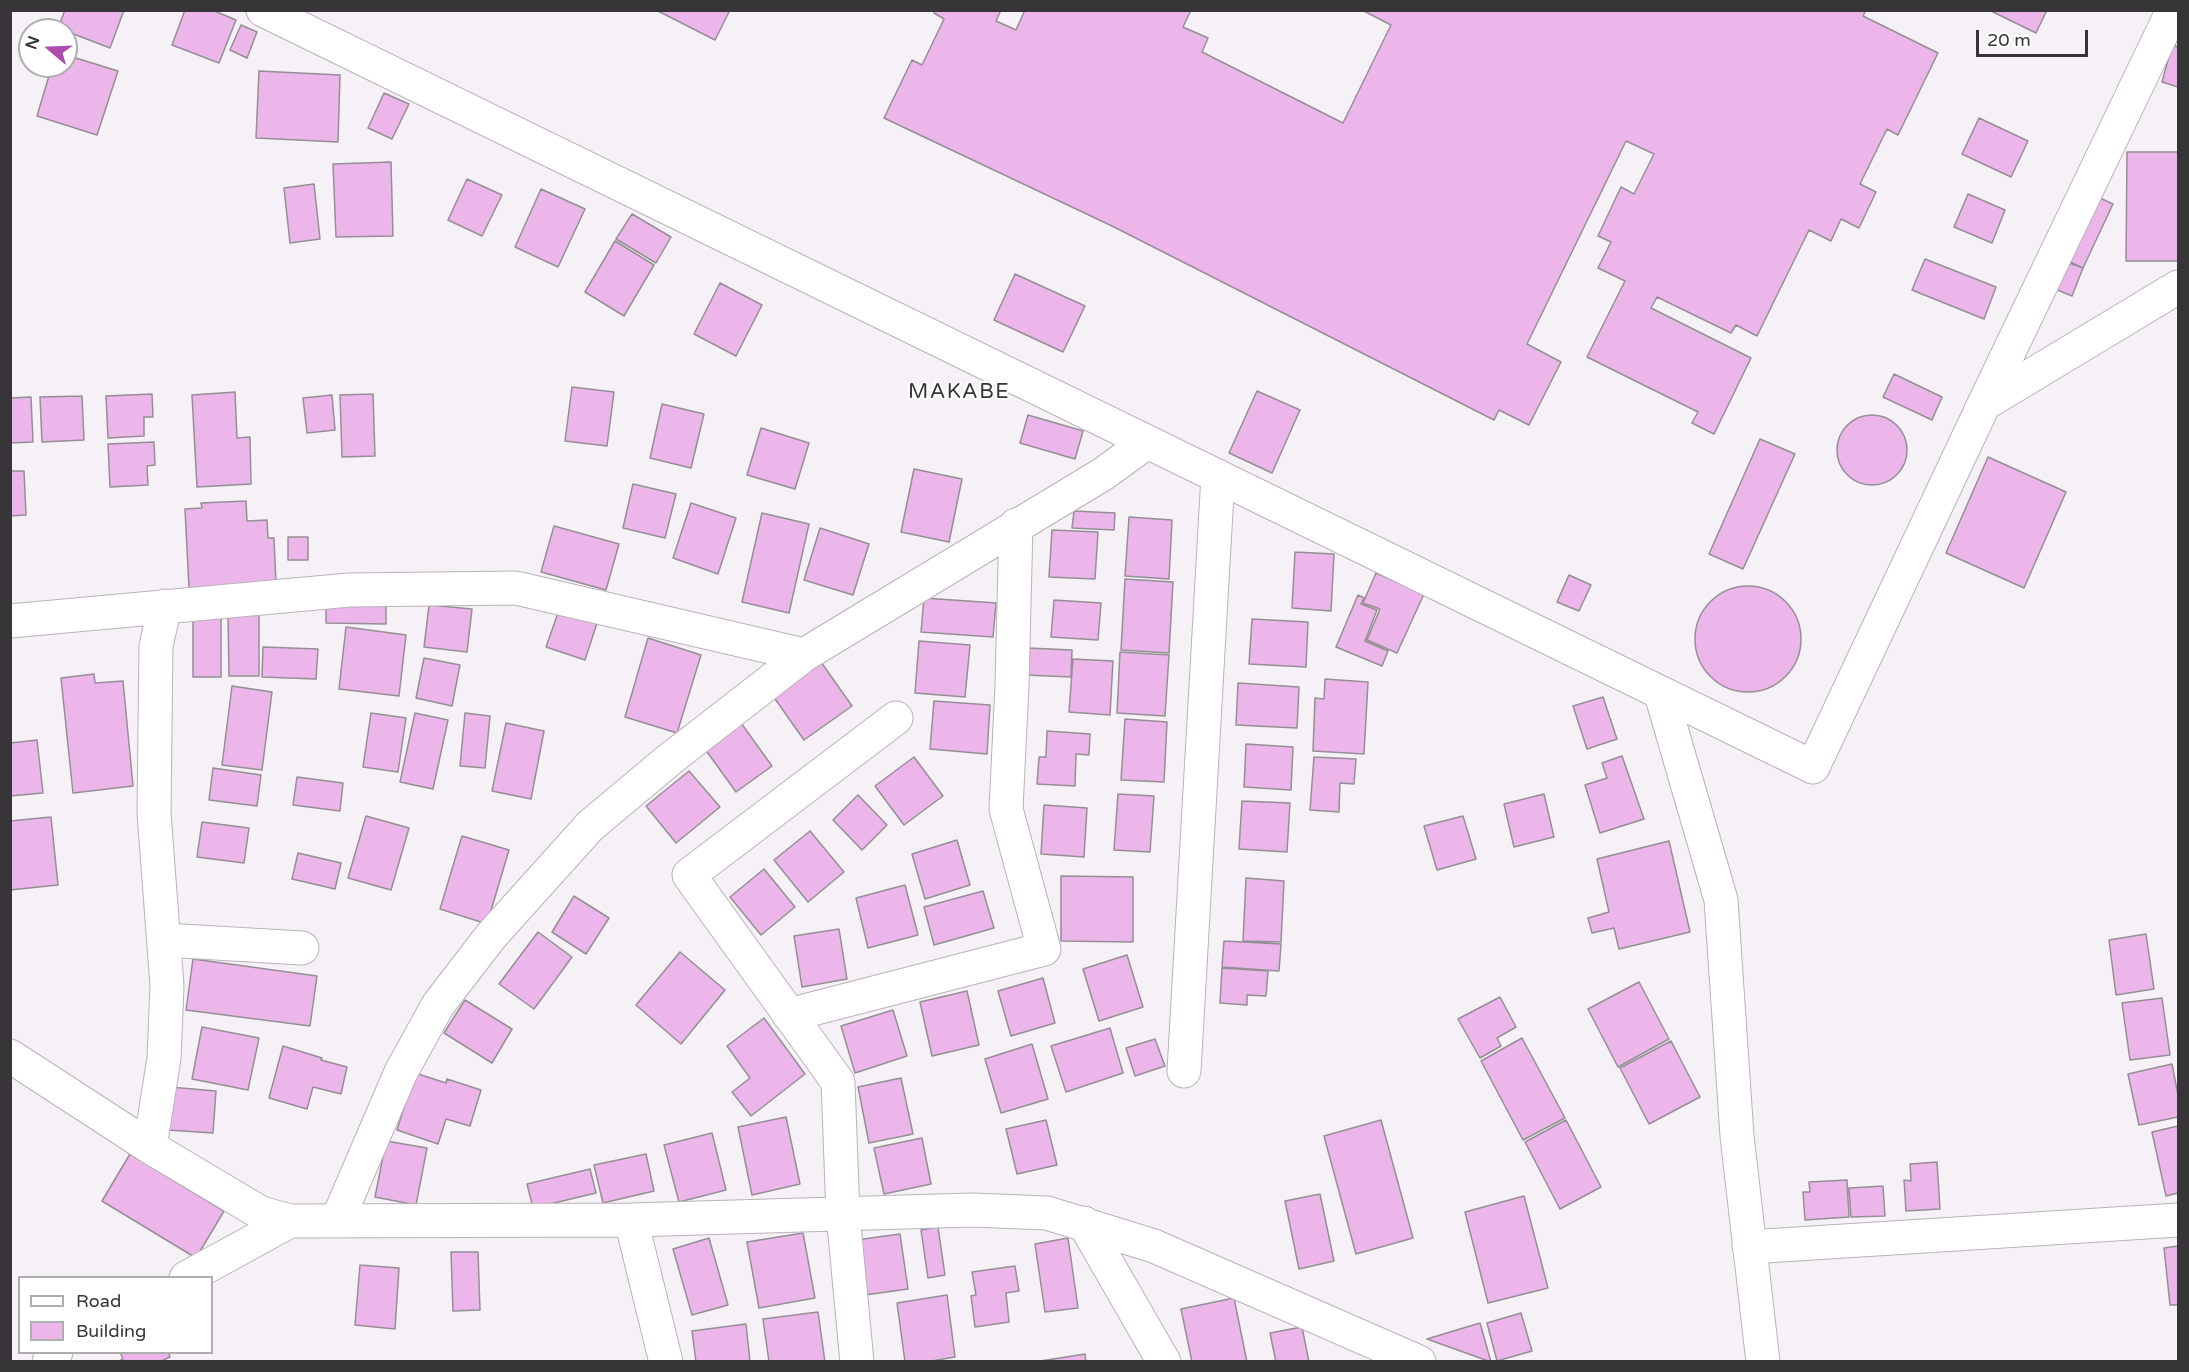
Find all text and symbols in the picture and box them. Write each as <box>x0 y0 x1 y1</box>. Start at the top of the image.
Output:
north arrow <box>18 18 78 78</box>
scale bar <box>1979 18 2092 56</box>
text: 20 m <box>1987 29 2031 51</box>
text: N <box>21 33 44 52</box>
district label: MAKABE <box>908 379 1010 405</box>
legend <box>18 1276 213 1354</box>
text: Road <box>76 1290 121 1312</box>
text: Building <box>76 1320 146 1342</box>

